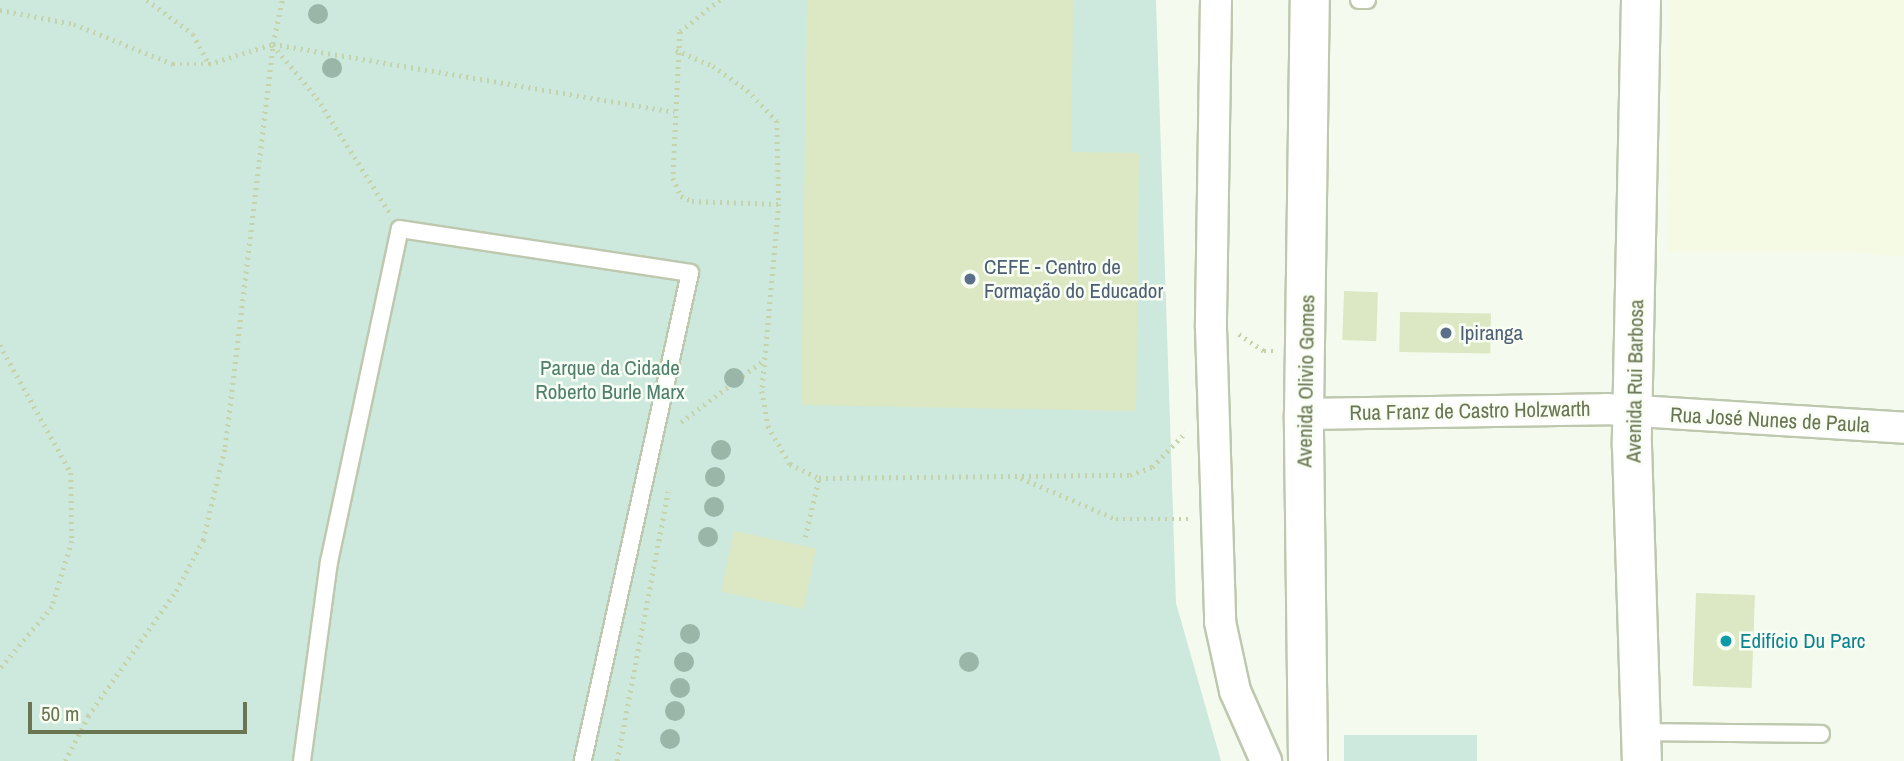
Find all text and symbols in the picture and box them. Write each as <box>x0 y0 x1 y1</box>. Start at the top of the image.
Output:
place label: CEFE - Centro de Formação do Educador <box>984 254 1163 304</box>
marker: CEFE - Centro de Formação do Educador <box>962 271 978 287</box>
street label: Avenida Olivio Gomes <box>1292 294 1320 468</box>
street label: Avenida Rui Barbosa <box>1621 299 1649 463</box>
place label: Ipiranga <box>1460 320 1523 346</box>
marker: Ipiranga <box>1438 325 1454 341</box>
park label: Parque da Cidade Roberto Burle Marx <box>535 355 685 405</box>
street label: Rua Franz de Castro Holzwarth <box>1349 396 1591 426</box>
street label: Rua José Nunes de Paula <box>1669 402 1871 438</box>
place label: Edifício Du Parc <box>1740 628 1865 654</box>
marker: Edifício Du Parc <box>1718 633 1734 649</box>
scale bar <box>32 688 250 732</box>
text: 50 m <box>41 699 79 728</box>

